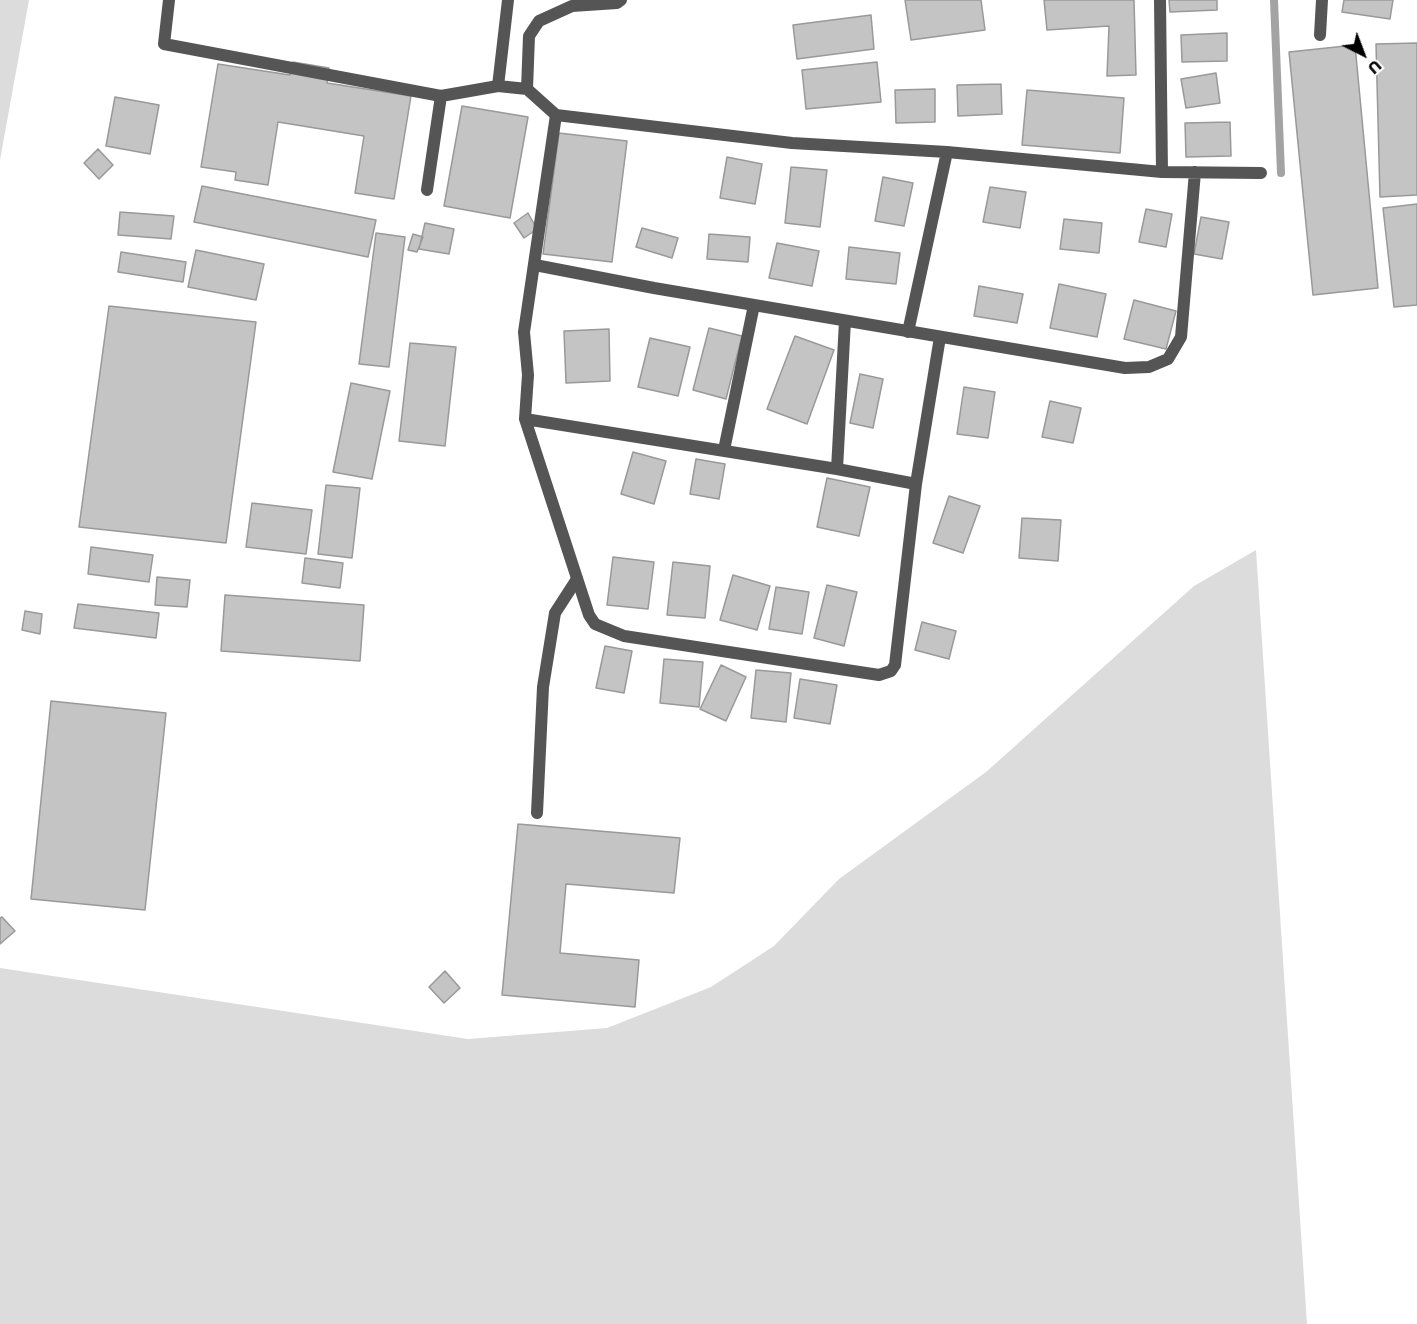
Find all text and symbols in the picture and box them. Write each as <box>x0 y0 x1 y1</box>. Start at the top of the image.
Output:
north arrow <box>1333 24 1393 84</box>
text: U <box>1365 57 1386 79</box>

